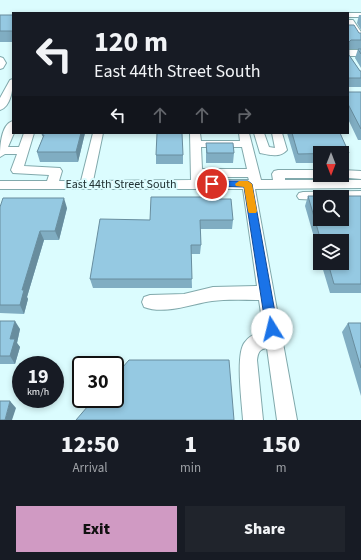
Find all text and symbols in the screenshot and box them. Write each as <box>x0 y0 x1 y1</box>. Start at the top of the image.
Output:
text: 120 m <box>94 22 168 62</box>
icon: left <box>28 28 80 80</box>
text: East 44th Street South <box>94 59 261 84</box>
icon: left <box>107 104 129 126</box>
icon: ahead <box>149 104 171 126</box>
icon: ahead <box>191 104 213 126</box>
icon: right <box>233 104 255 126</box>
north arrow <box>313 146 349 182</box>
map controls <box>313 146 349 270</box>
pin <box>195 167 229 201</box>
icon: arrive <box>201 173 223 195</box>
street label: East 44th Street South <box>65 176 177 193</box>
button: search <box>313 190 349 226</box>
button: layers <box>313 234 349 270</box>
position arrow <box>251 308 293 350</box>
speed limit sign: 30 <box>72 356 124 408</box>
text: 19 <box>27 363 49 391</box>
text: km/h <box>27 385 49 399</box>
text: 12:50 <box>61 427 119 462</box>
text: 1 <box>184 427 197 462</box>
text: 150 <box>262 427 300 462</box>
text: Arrival <box>73 459 108 477</box>
text: min <box>180 459 201 477</box>
text: m <box>276 459 286 477</box>
button: Exit <box>16 506 177 552</box>
button: Share <box>185 506 345 552</box>

